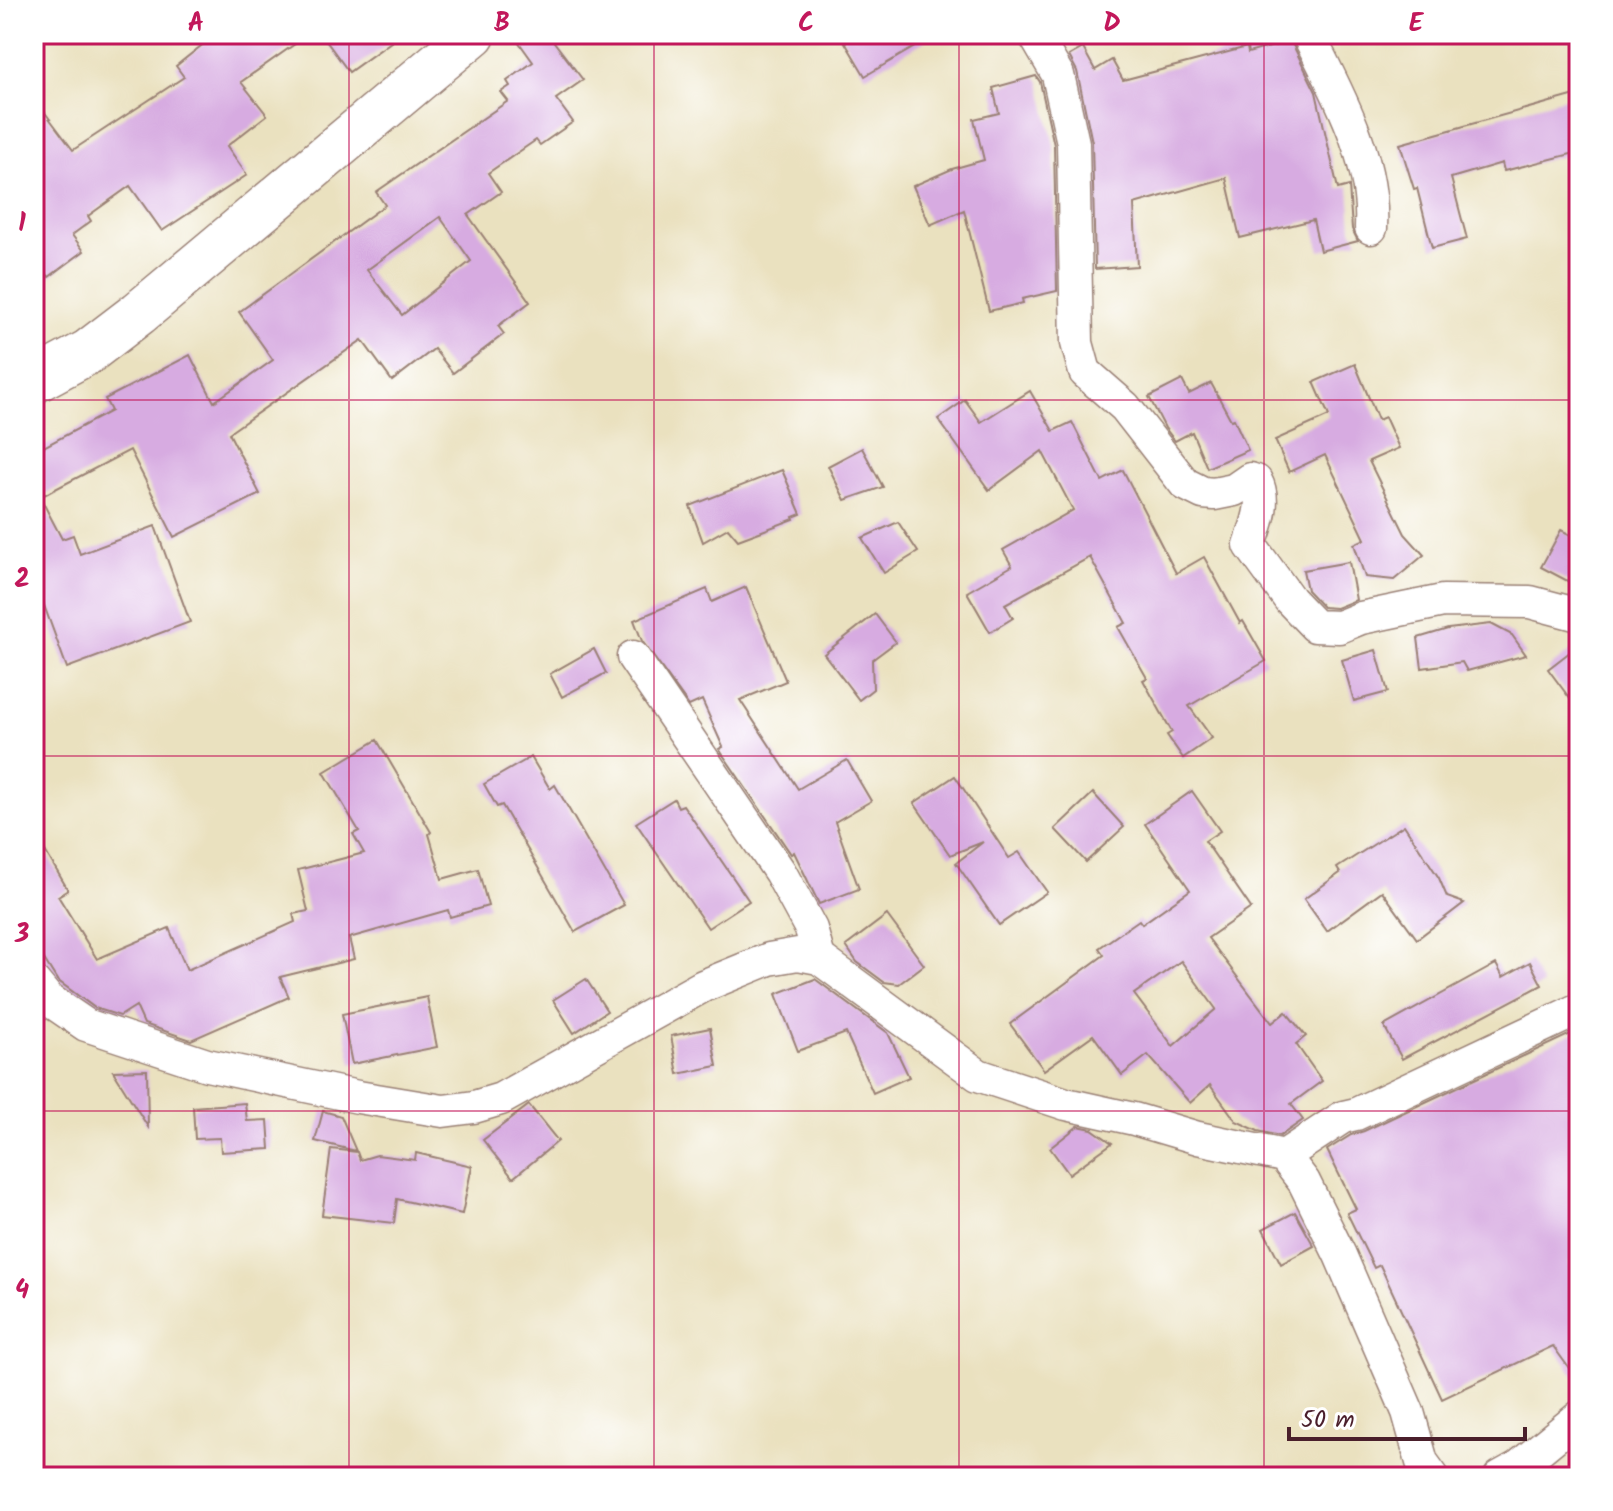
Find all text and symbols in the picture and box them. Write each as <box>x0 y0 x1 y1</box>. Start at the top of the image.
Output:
text: A <box>188 3 204 45</box>
text: B <box>494 3 510 45</box>
text: C <box>798 3 814 45</box>
text: D <box>1103 3 1121 45</box>
text: E <box>1409 3 1425 45</box>
text: 1 <box>18 203 26 245</box>
text: 2 <box>14 559 30 601</box>
text: 3 <box>14 914 29 956</box>
text: 4 <box>15 1270 29 1312</box>
scale bar <box>1289 1391 1525 1441</box>
text: 50 m <box>1301 1401 1355 1440</box>

